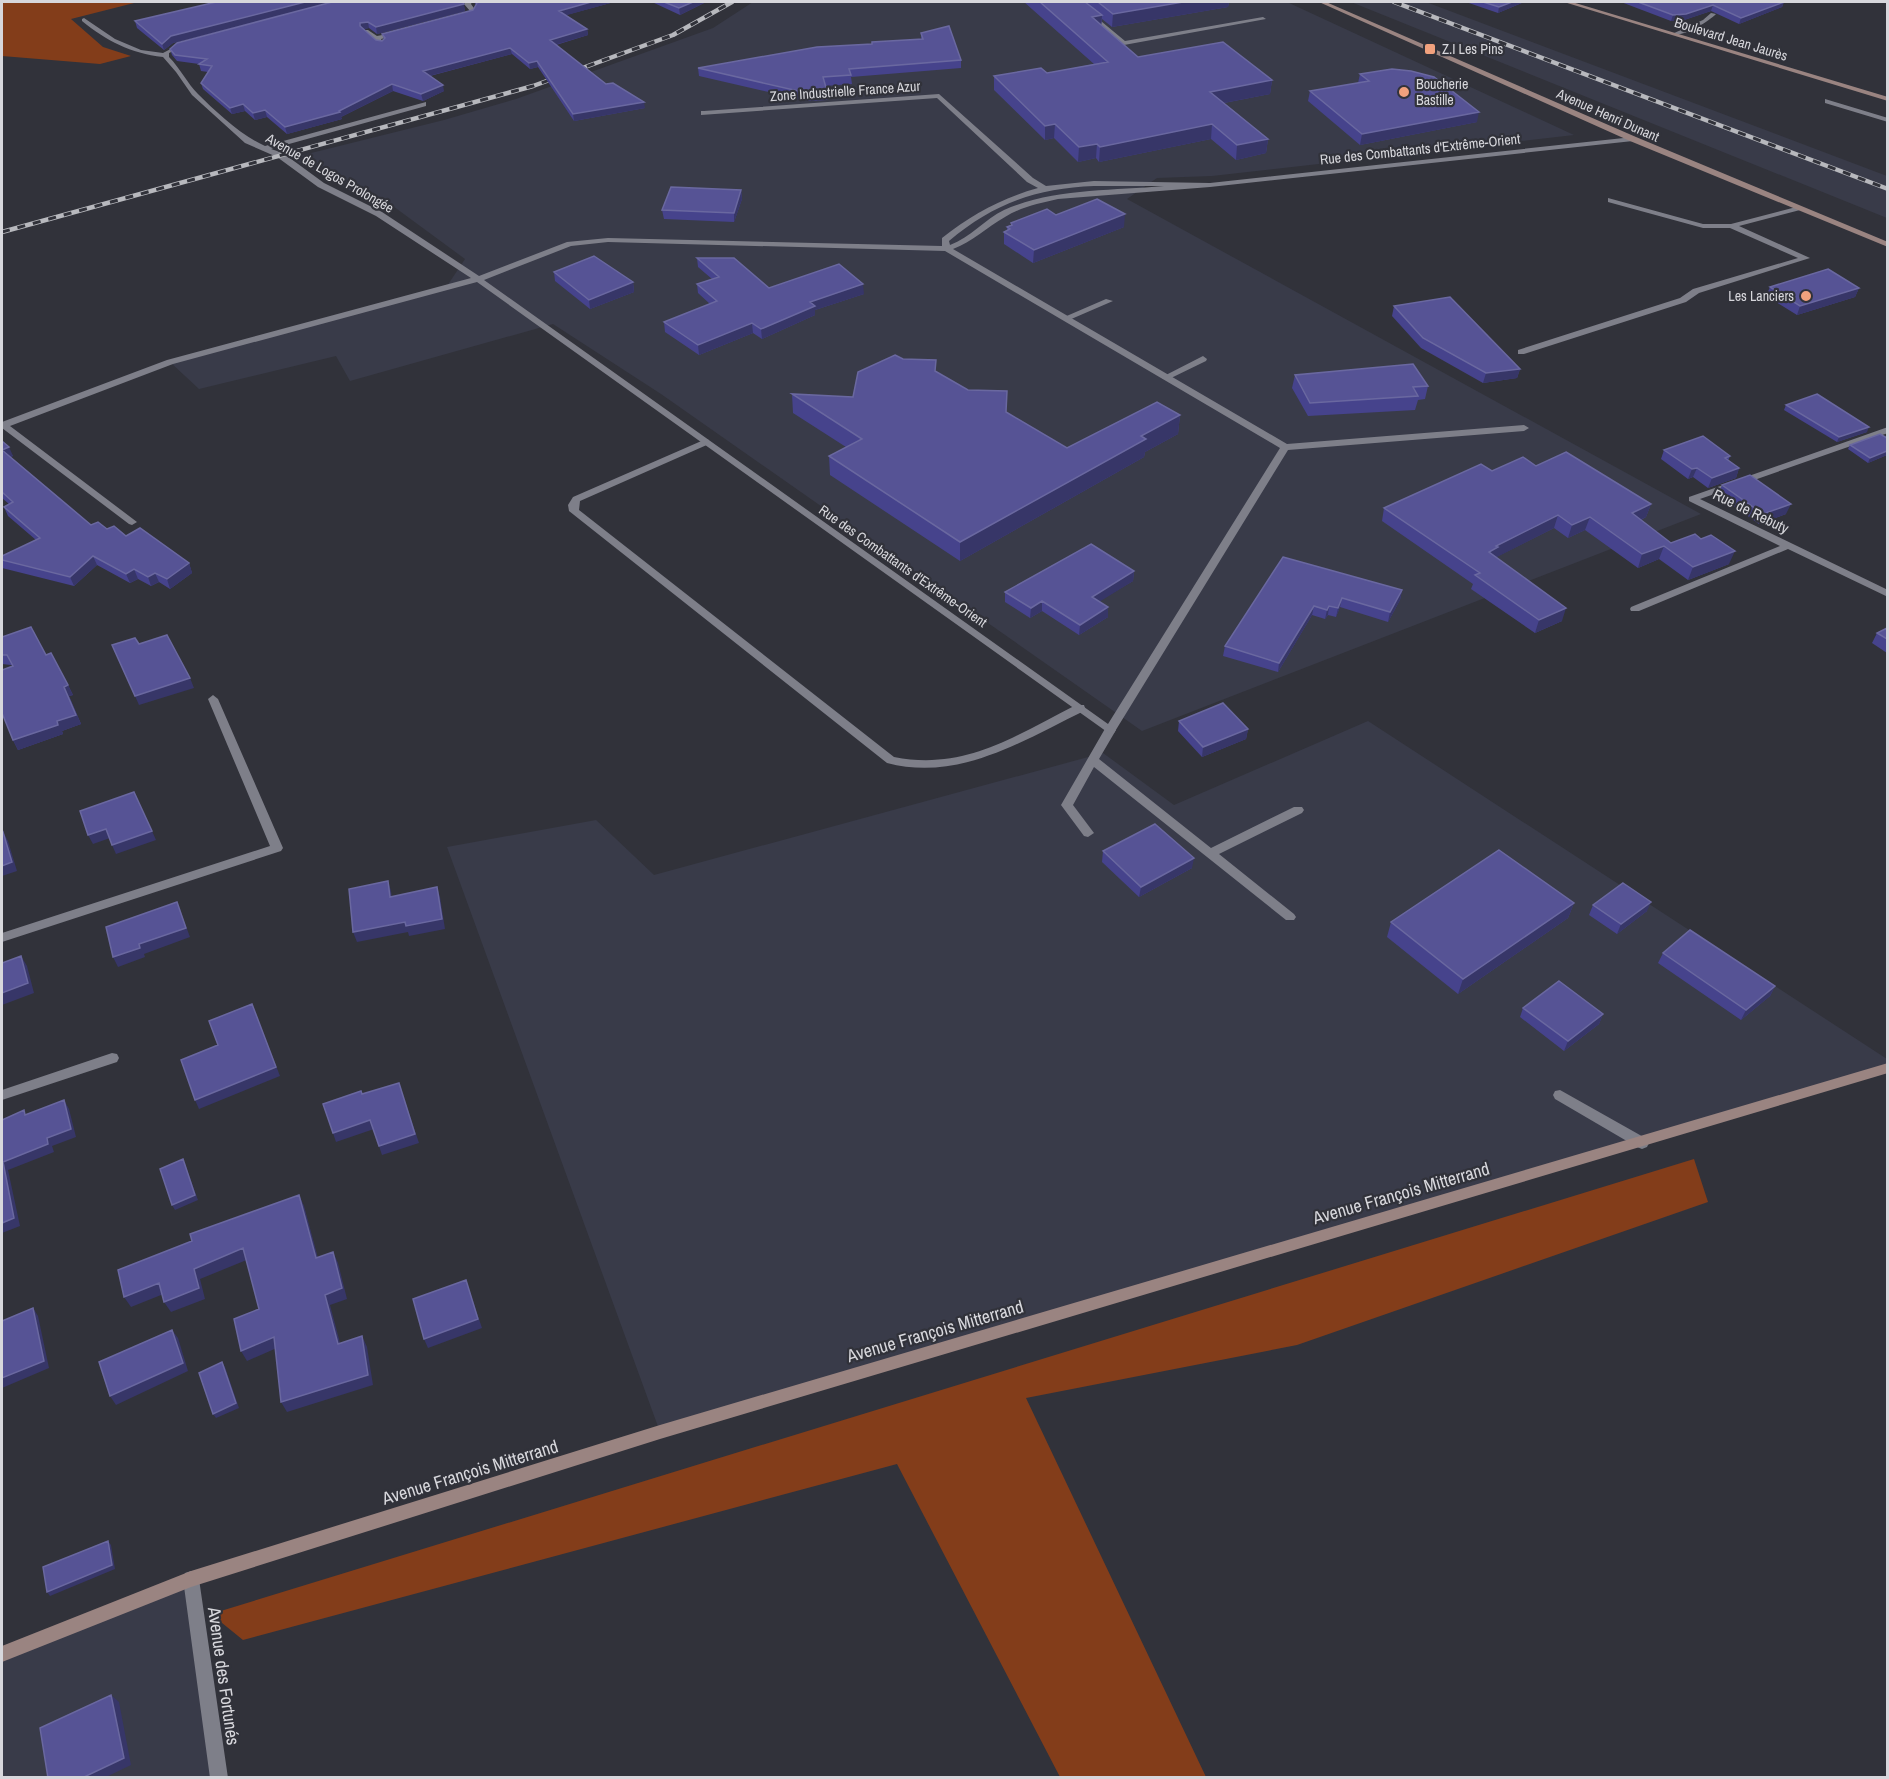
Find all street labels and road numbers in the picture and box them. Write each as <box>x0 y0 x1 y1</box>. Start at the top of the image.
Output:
street label: Boulevard Jean Jaurès <box>1672 13 1790 65</box>
street label: Zone Industrielle France Azur <box>769 77 921 105</box>
street label: Avenue Henri Dunant <box>1553 84 1662 146</box>
street label: Avenue de Logos Prolongée <box>262 129 397 217</box>
street label: Rue des Combattants d'Extrême-Orient <box>1319 130 1521 168</box>
street label: Rue de Rebuty <box>1710 484 1793 539</box>
street label: Rue des Combattants d'Extrême-Orient <box>815 501 991 631</box>
street label: Avenue François Mitterrand <box>1309 1156 1492 1230</box>
street label: Avenue François Mitterrand <box>843 1294 1026 1368</box>
street label: Avenue François Mitterrand <box>378 1433 561 1511</box>
street label: Avenue des Fortunés <box>202 1604 246 1747</box>

